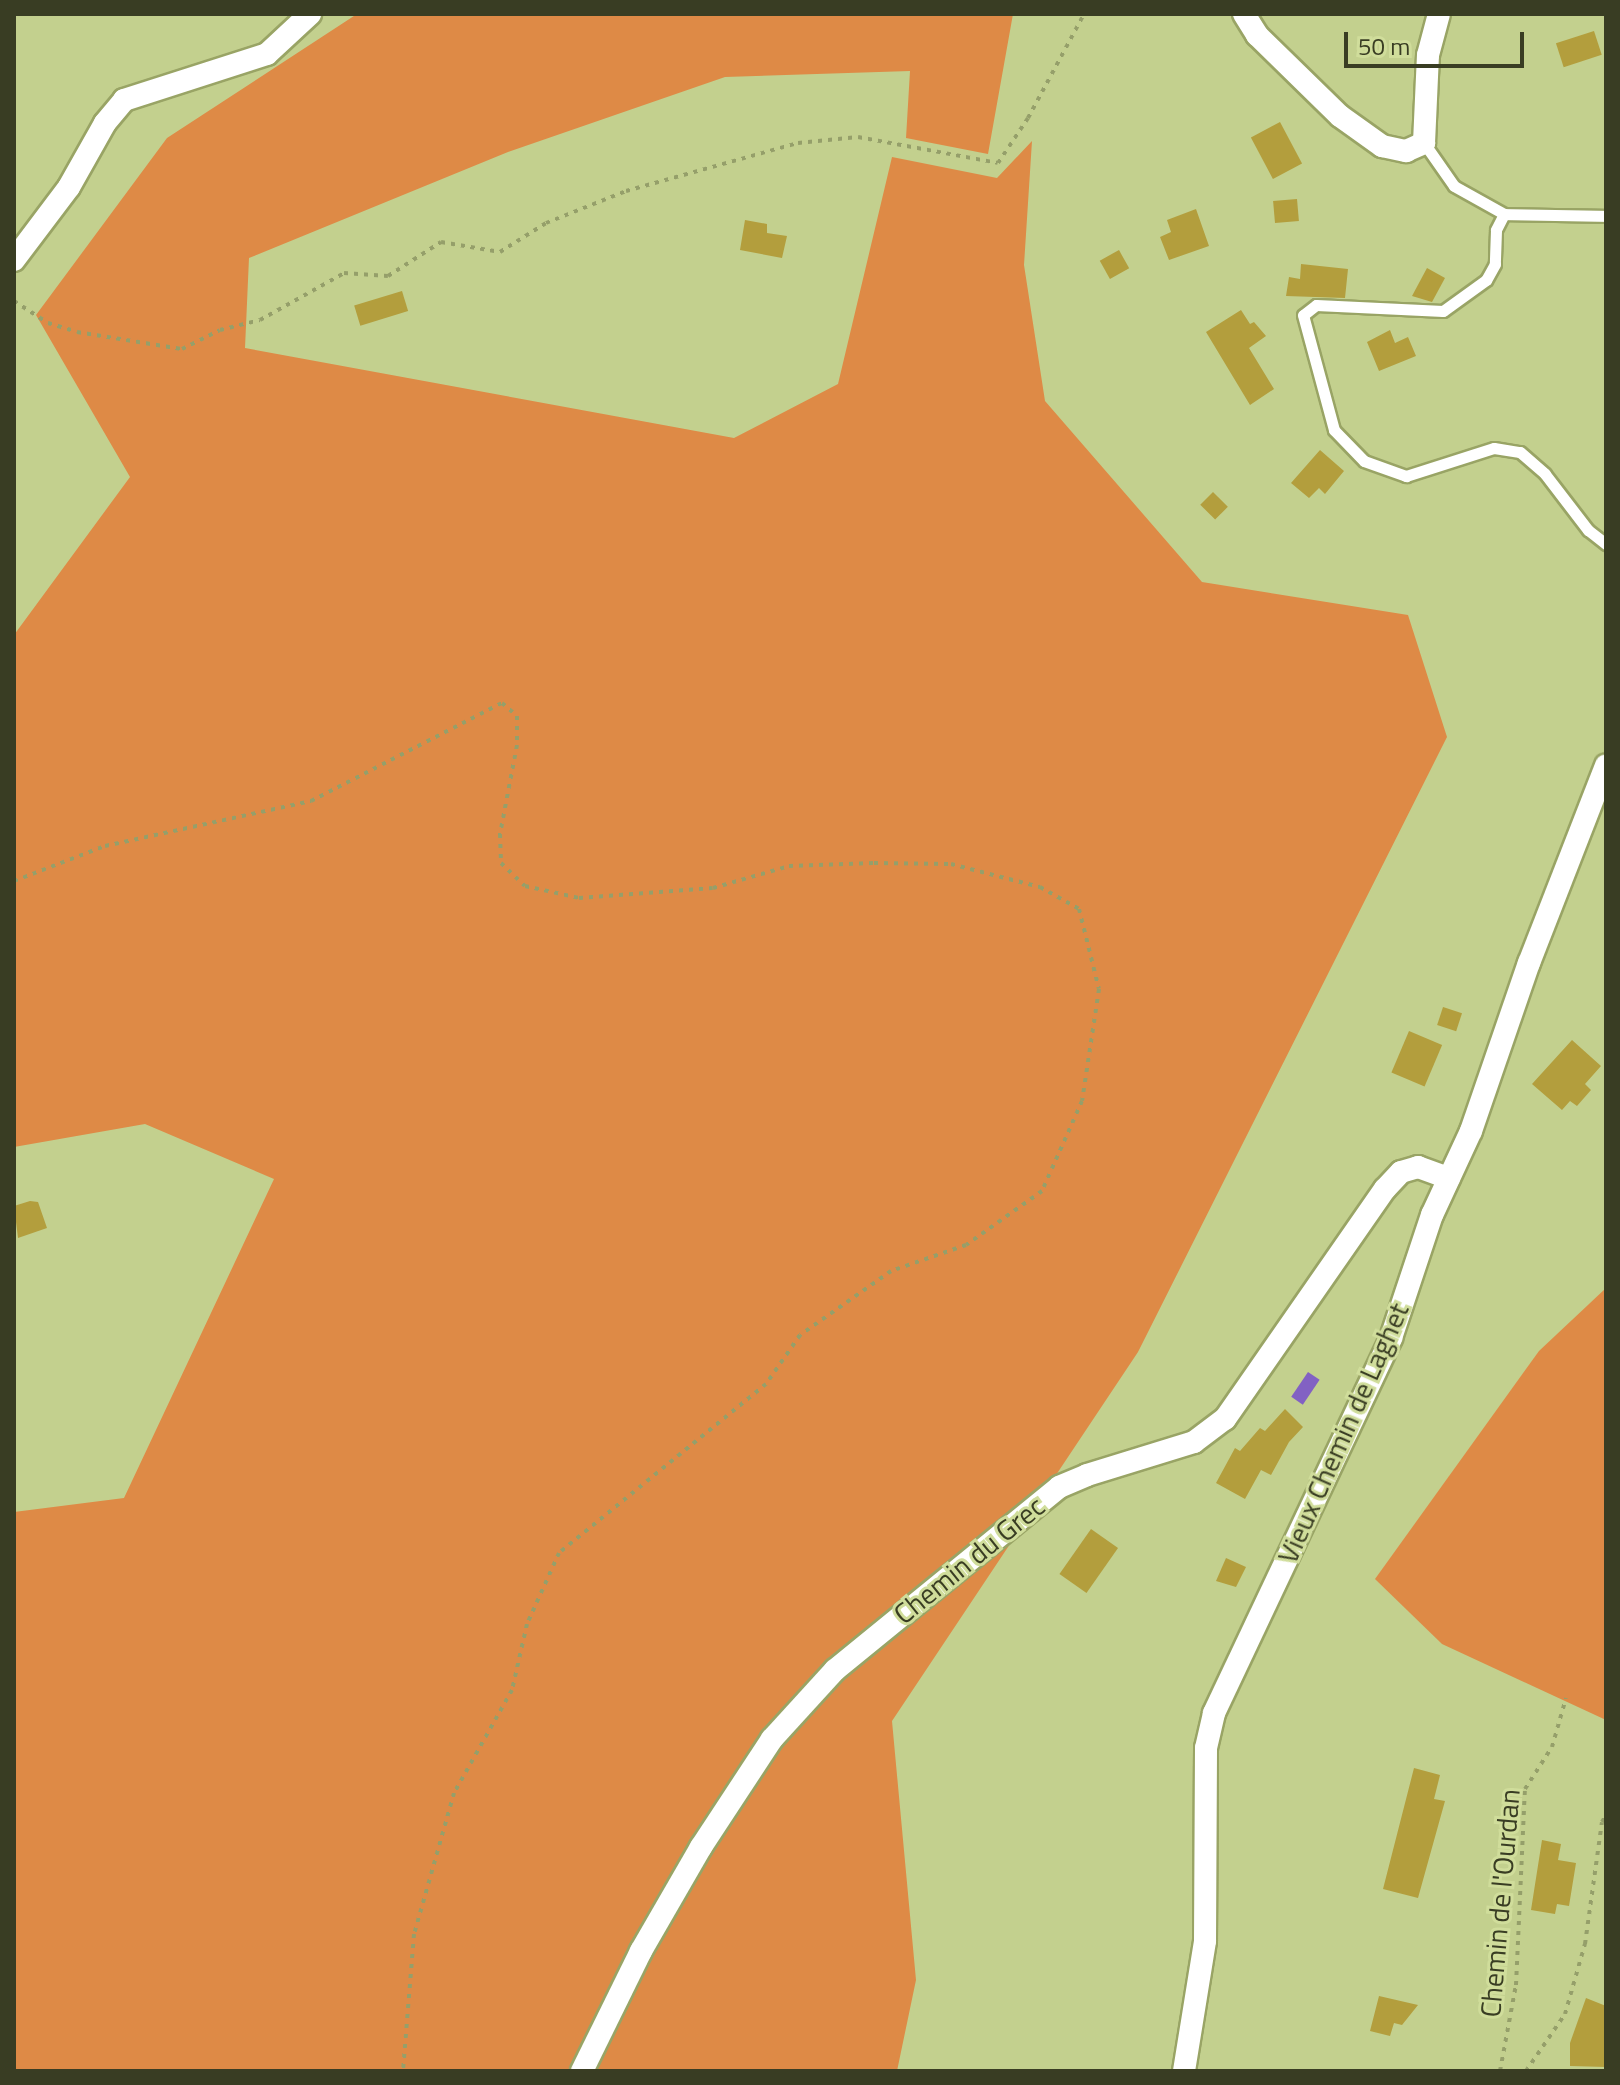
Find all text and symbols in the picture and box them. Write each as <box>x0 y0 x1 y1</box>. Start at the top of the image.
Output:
scale bar <box>1348 16 1528 66</box>
text: 50 m <box>1358 28 1410 64</box>
street label: Vieux Chemin de Laghet <box>1270 1298 1416 1568</box>
street label: Chemin du Grec <box>887 1489 1051 1631</box>
street label: Chemin de l'Ourdan <box>1473 1787 1527 2019</box>

